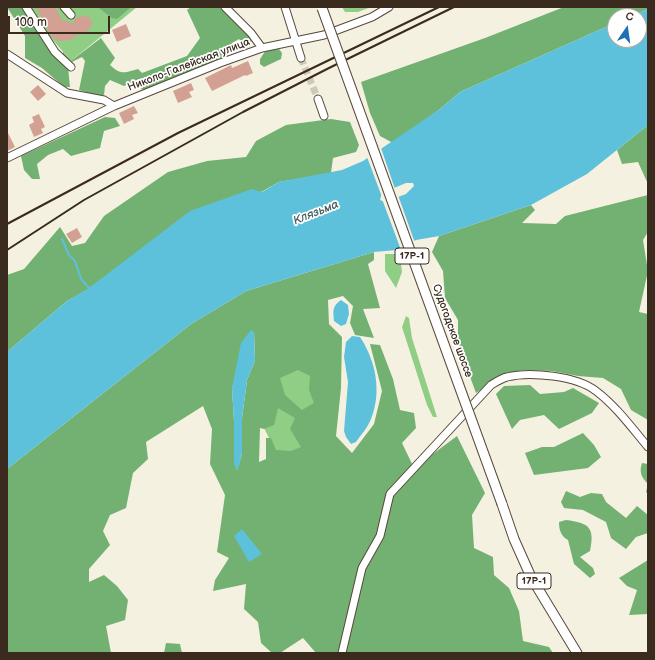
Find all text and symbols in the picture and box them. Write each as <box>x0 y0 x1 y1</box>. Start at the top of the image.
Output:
scale bar <box>10 8 112 34</box>
north arrow <box>607 8 647 48</box>
text: С <box>624 10 635 24</box>
text: 100 m <box>15 15 47 30</box>
street label: Николо-Галейская улица <box>126 36 252 94</box>
water label: Клязьма <box>291 197 341 229</box>
road number: 17Р-1 <box>395 248 429 264</box>
street label: Судогодское шоссе <box>429 283 475 379</box>
road number: 17Р-1 <box>517 573 551 589</box>

